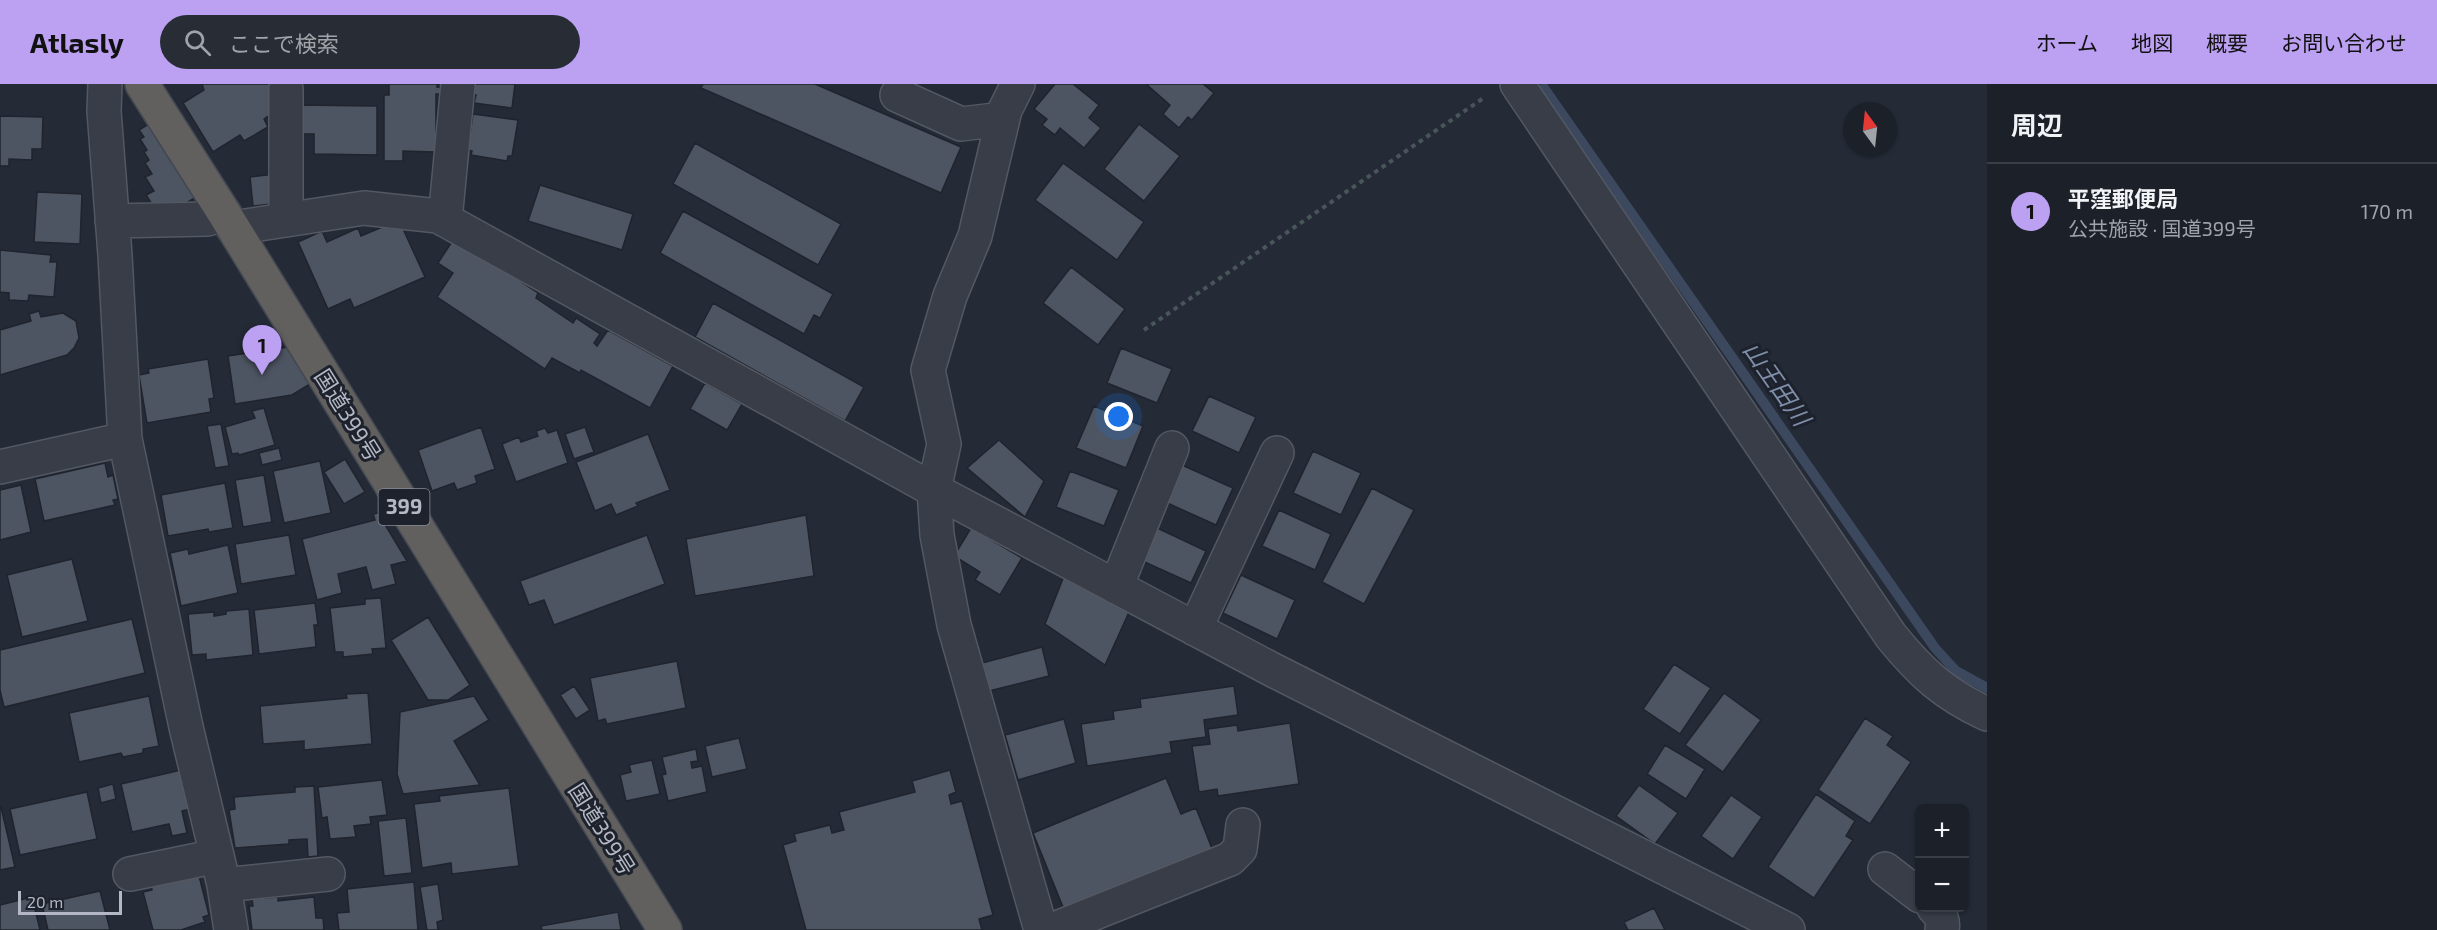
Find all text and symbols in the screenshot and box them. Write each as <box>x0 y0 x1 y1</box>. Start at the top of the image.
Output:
search box <box>160 15 580 69</box>
text: Atlasly <box>30 25 124 59</box>
icon: search <box>181 26 214 59</box>
text: ここで検索 <box>229 30 339 56</box>
text: ホーム <box>2036 30 2098 55</box>
text: 地図 <box>2131 30 2173 55</box>
text: 概要 <box>2206 30 2248 55</box>
text: お問い合わせ <box>2281 30 2407 55</box>
north arrow <box>1843 102 1897 156</box>
text: 周辺 <box>2011 109 2063 140</box>
text: 平窪郵便局 <box>2068 185 2178 211</box>
text: 1 <box>2026 199 2035 223</box>
text: 170 m <box>2361 199 2413 223</box>
text: 公共施設 · 国道399号 <box>2068 216 2256 240</box>
pin: 1 <box>242 326 282 375</box>
water label: 山王田川 <box>1738 336 1818 433</box>
street label: 国道399号 <box>310 364 387 465</box>
your location <box>1104 402 1133 431</box>
road number: 399 <box>378 489 430 525</box>
street label: 国道399号 <box>564 778 641 879</box>
map controls <box>1915 804 1969 912</box>
button: + <box>1915 804 1969 858</box>
button: − <box>1915 858 1969 912</box>
scale bar <box>18 888 122 916</box>
text: 20 m <box>27 892 63 911</box>

